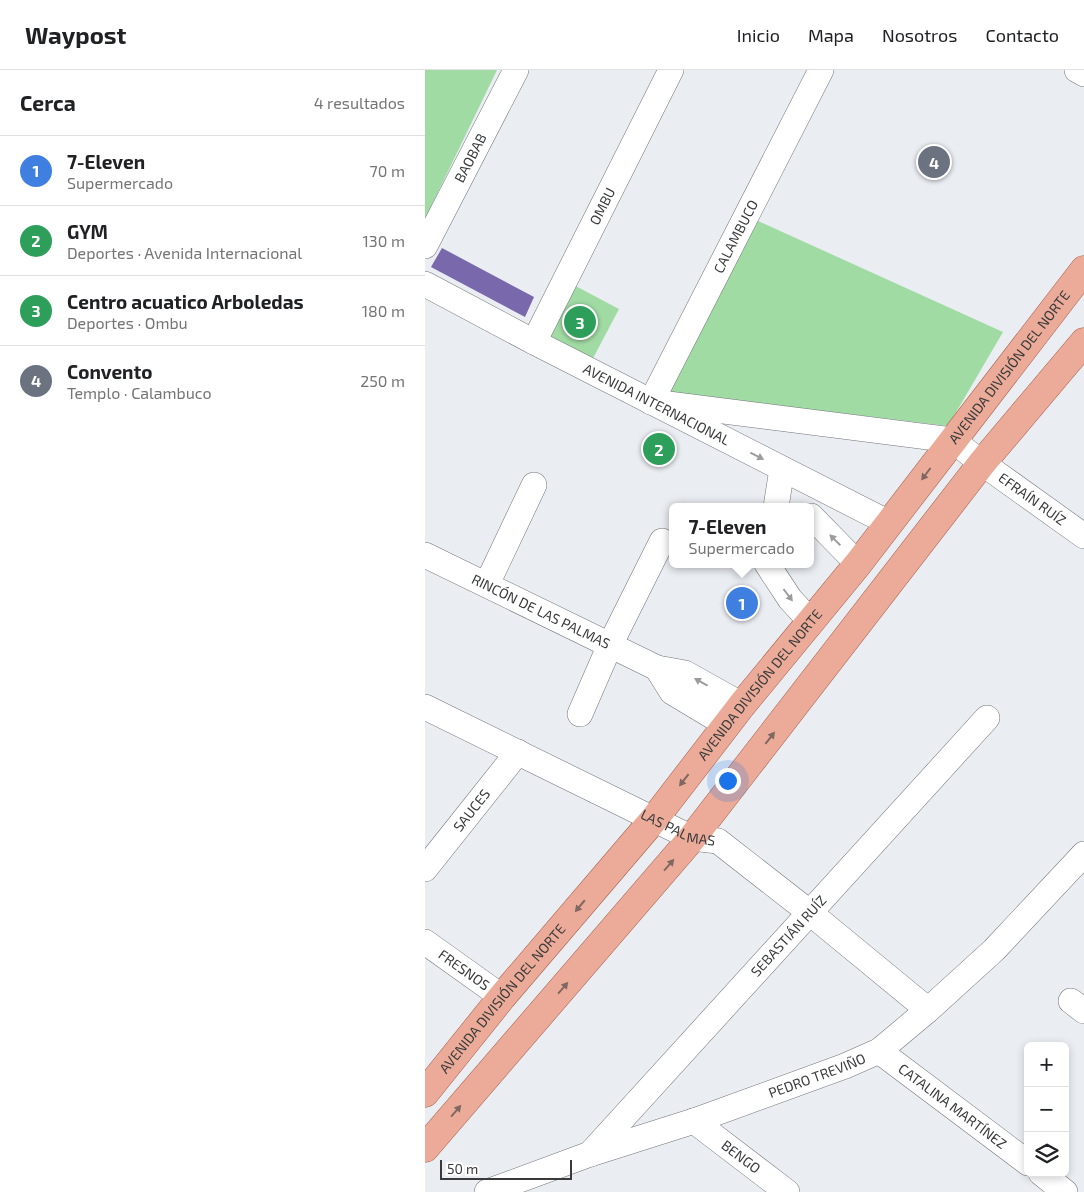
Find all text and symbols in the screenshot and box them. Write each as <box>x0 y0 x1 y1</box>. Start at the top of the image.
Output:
text: Waypost <box>25 20 126 49</box>
text: Inicio <box>737 24 780 46</box>
text: Mapa <box>808 24 854 46</box>
text: Nosotros <box>882 24 957 46</box>
text: Contacto <box>985 24 1059 46</box>
text: Cerca <box>20 90 76 115</box>
text: 4 resultados <box>314 93 405 112</box>
street label: BAOBAB <box>450 130 490 185</box>
pin: 4 <box>918 143 950 181</box>
text: 7-Eleven <box>67 150 145 173</box>
text: 1 <box>33 161 39 180</box>
text: 70 m <box>370 161 405 180</box>
text: Supermercado <box>67 173 173 192</box>
street label: OMBU <box>585 184 618 228</box>
street label: CALAMBUCO <box>710 197 761 276</box>
text: GYM <box>67 220 108 243</box>
text: 2 <box>31 231 41 250</box>
text: 130 m <box>363 231 405 250</box>
text: Deportes · Avenida Internacional <box>67 243 302 262</box>
street label: AVENIDA DIVISIÓN DEL NORTE <box>945 287 1073 447</box>
text: Centro acuatico Arboledas <box>67 290 304 313</box>
text: 3 <box>31 301 41 320</box>
text: 180 m <box>362 301 405 320</box>
pin: 3 <box>564 303 596 341</box>
text: Deportes · Ombu <box>67 313 188 332</box>
text: Convento <box>67 360 153 383</box>
street label: AVENIDA INTERNACIONAL <box>581 360 733 448</box>
text: 4 <box>31 371 41 390</box>
text: 250 m <box>360 371 405 390</box>
text: Templo · Calambuco <box>67 383 212 402</box>
pin: 2 <box>643 430 675 468</box>
one-way arrow <box>750 452 764 460</box>
one-way arrow <box>921 468 931 481</box>
street label: EFRAÍN RUÍZ <box>996 469 1070 529</box>
popup <box>669 503 814 568</box>
text: 7-Eleven <box>688 515 767 538</box>
one-way arrow <box>829 534 841 546</box>
text: Supermercado <box>688 538 795 557</box>
street label: RINCÓN DE LAS PALMAS <box>469 570 613 652</box>
pin: 1 <box>726 584 758 622</box>
one-way arrow <box>782 588 793 601</box>
street label: AVENIDA DIVISIÓN DEL NORTE <box>694 606 825 763</box>
one-way arrow <box>695 677 708 686</box>
one-way arrow <box>764 732 775 745</box>
your location <box>715 768 741 794</box>
one-way arrow <box>679 774 689 787</box>
street label: SAUCES <box>449 785 493 835</box>
street label: LAS PALMAS <box>638 805 716 849</box>
one-way arrow <box>663 859 674 872</box>
street label: SEBASTIÁN RUÍZ <box>747 891 830 980</box>
one-way arrow <box>575 899 586 912</box>
street label: AVENIDA DIVISIÓN DEL NORTE <box>435 920 569 1076</box>
street label: FRESNOS <box>435 945 493 994</box>
one-way arrow <box>557 982 568 995</box>
map controls <box>1024 1042 1069 1177</box>
button: + <box>1024 1042 1069 1087</box>
street label: PEDRO TREVIÑO <box>766 1049 868 1101</box>
street label: CATALINA MARTÍNEZ <box>895 1060 1010 1152</box>
button: − <box>1024 1087 1069 1132</box>
one-way arrow <box>451 1105 462 1118</box>
button: layers <box>1024 1132 1069 1177</box>
street label: BENGO <box>718 1136 764 1177</box>
scale bar <box>440 1157 573 1180</box>
text: 50 m <box>447 1160 478 1177</box>

